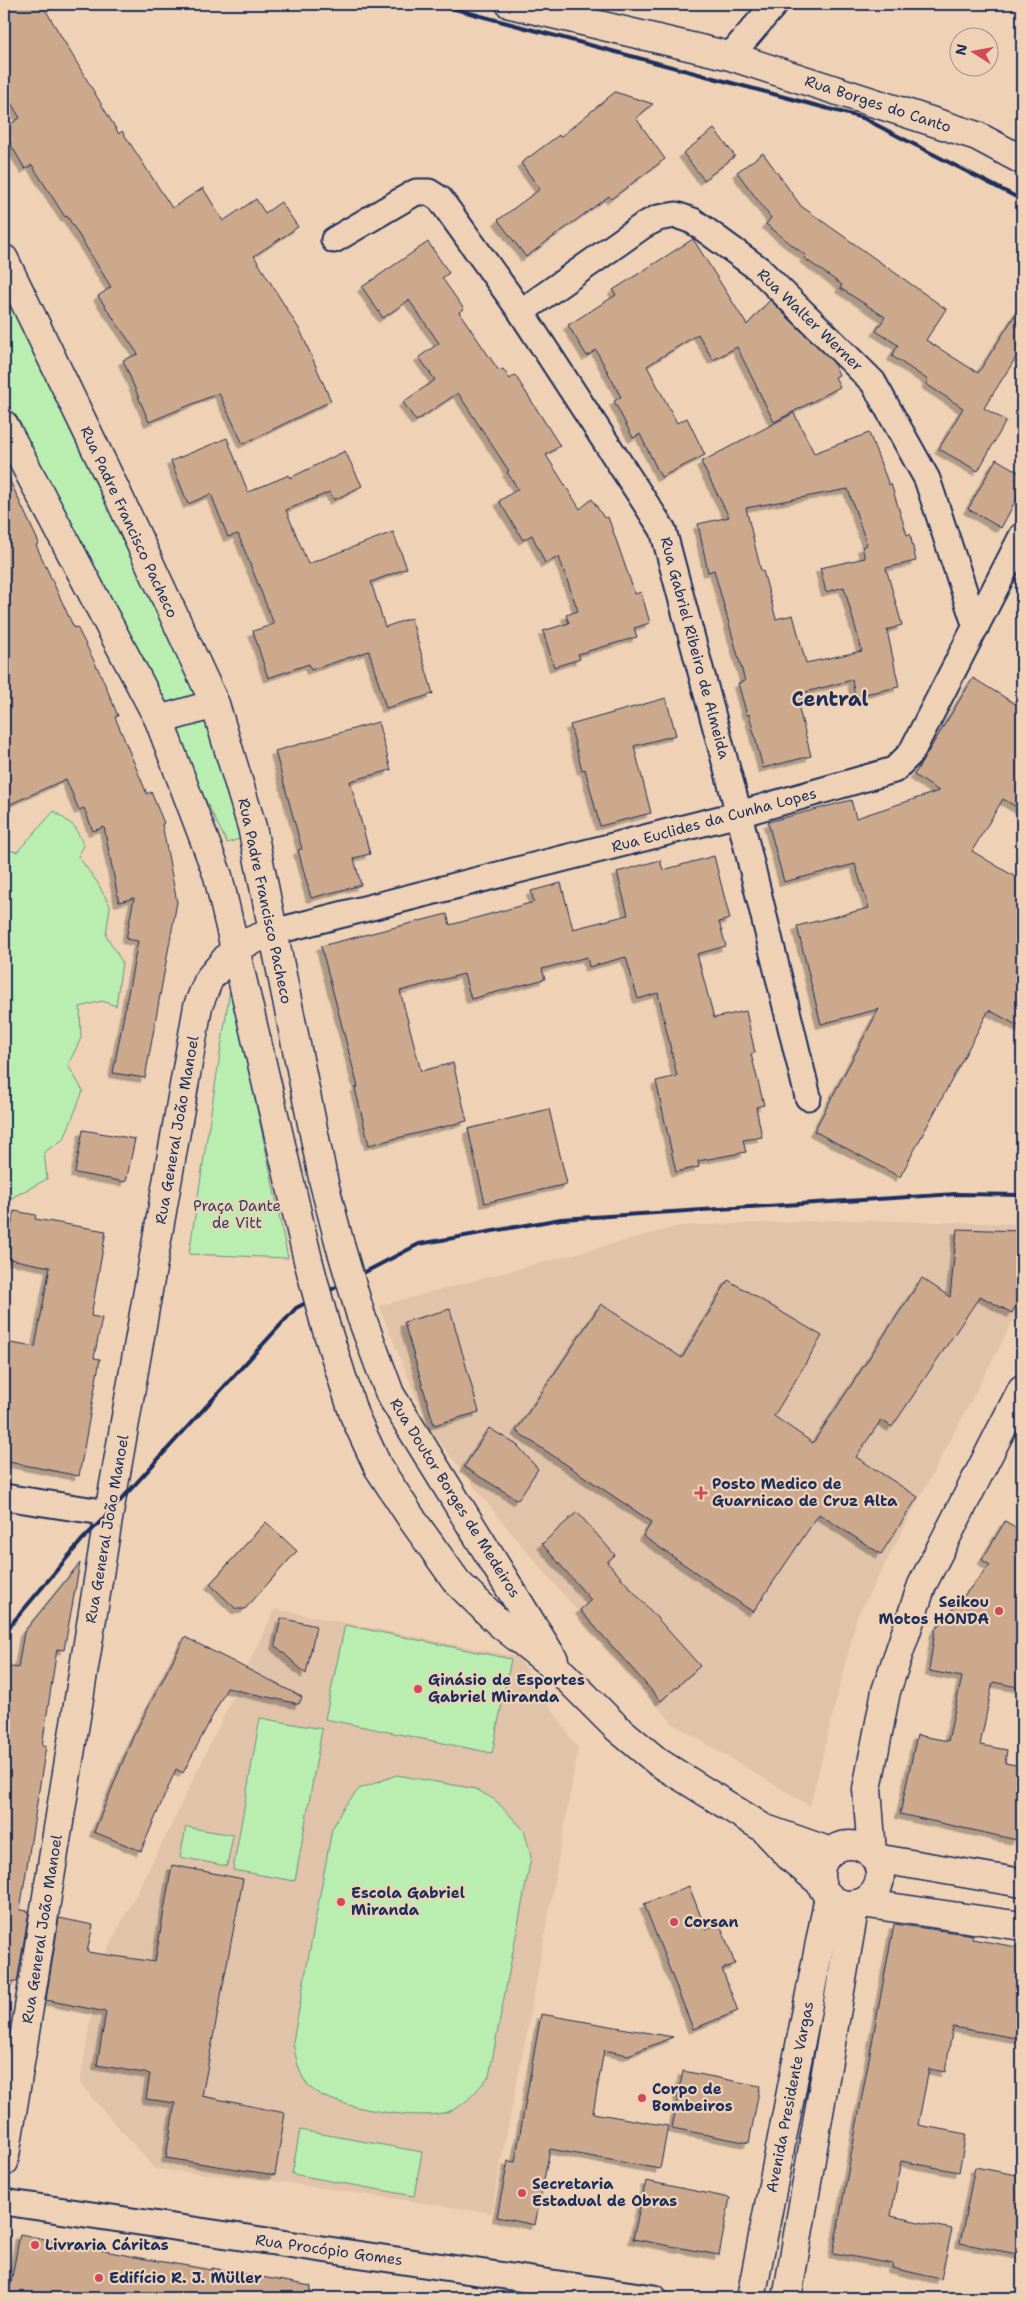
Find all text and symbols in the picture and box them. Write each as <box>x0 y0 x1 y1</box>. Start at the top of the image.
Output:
north arrow <box>948 28 998 78</box>
text: N <box>951 42 971 57</box>
street label: Rua Borges do Canto <box>802 71 954 137</box>
street label: Rua Walter Werner <box>753 264 867 376</box>
street label: Rua Padre Francisco Pacheco <box>76 423 182 621</box>
street label: Rua Gabriel Ribeiro de Almeida <box>656 535 734 762</box>
district label: Central <box>791 686 869 712</box>
street label: Rua Euclides da Cunha Lopes <box>609 783 819 857</box>
street label: Rua Padre Francisco Pacheco <box>233 796 297 1006</box>
street label: Rua General João Manoel <box>151 1034 204 1226</box>
park label: Praça Dante de Vitt <box>193 1196 281 1233</box>
street label: Rua Doutor Borges de Medeiros <box>385 1395 525 1601</box>
street label: Rua General João Manoel <box>81 1433 134 1625</box>
place label: Posto Medico de Guarnicao de Cruz Alta <box>712 1474 898 1511</box>
marker: Posto Medico de Guarnicao de Cruz Alta <box>694 1486 708 1500</box>
place label: Seikou Motos HONDA <box>878 1592 989 1629</box>
marker: Seikou Motos HONDA <box>993 1605 1005 1617</box>
place label: Ginásio de Esportes Gabriel Miranda <box>428 1670 585 1707</box>
marker: Ginásio de Esportes Gabriel Miranda <box>412 1683 424 1695</box>
street label: Rua General João Manoel <box>17 1833 67 2025</box>
place label: Escola Gabriel Miranda <box>351 1883 465 1920</box>
marker: Escola Gabriel Miranda <box>335 1896 347 1908</box>
place label: Corsan <box>684 1912 738 1932</box>
marker: Corsan <box>668 1916 680 1928</box>
street label: Avenida Presidente Vargas <box>762 2000 818 2194</box>
place label: Corpo de Bombeiros <box>652 2079 733 2116</box>
marker: Corpo de Bombeiros <box>636 2092 648 2104</box>
place label: Secretaria Estadual de Obras <box>532 2174 677 2211</box>
marker: Secretaria Estadual de Obras <box>516 2187 528 2199</box>
street label: Rua Procópio Gomes <box>254 2230 404 2270</box>
place label: Livraria Cáritas <box>45 2235 169 2255</box>
marker: Livraria Cáritas <box>29 2239 41 2251</box>
place label: Edifício R. J. Müller <box>109 2268 262 2288</box>
marker: Edifício R. J. Müller <box>93 2272 105 2284</box>

